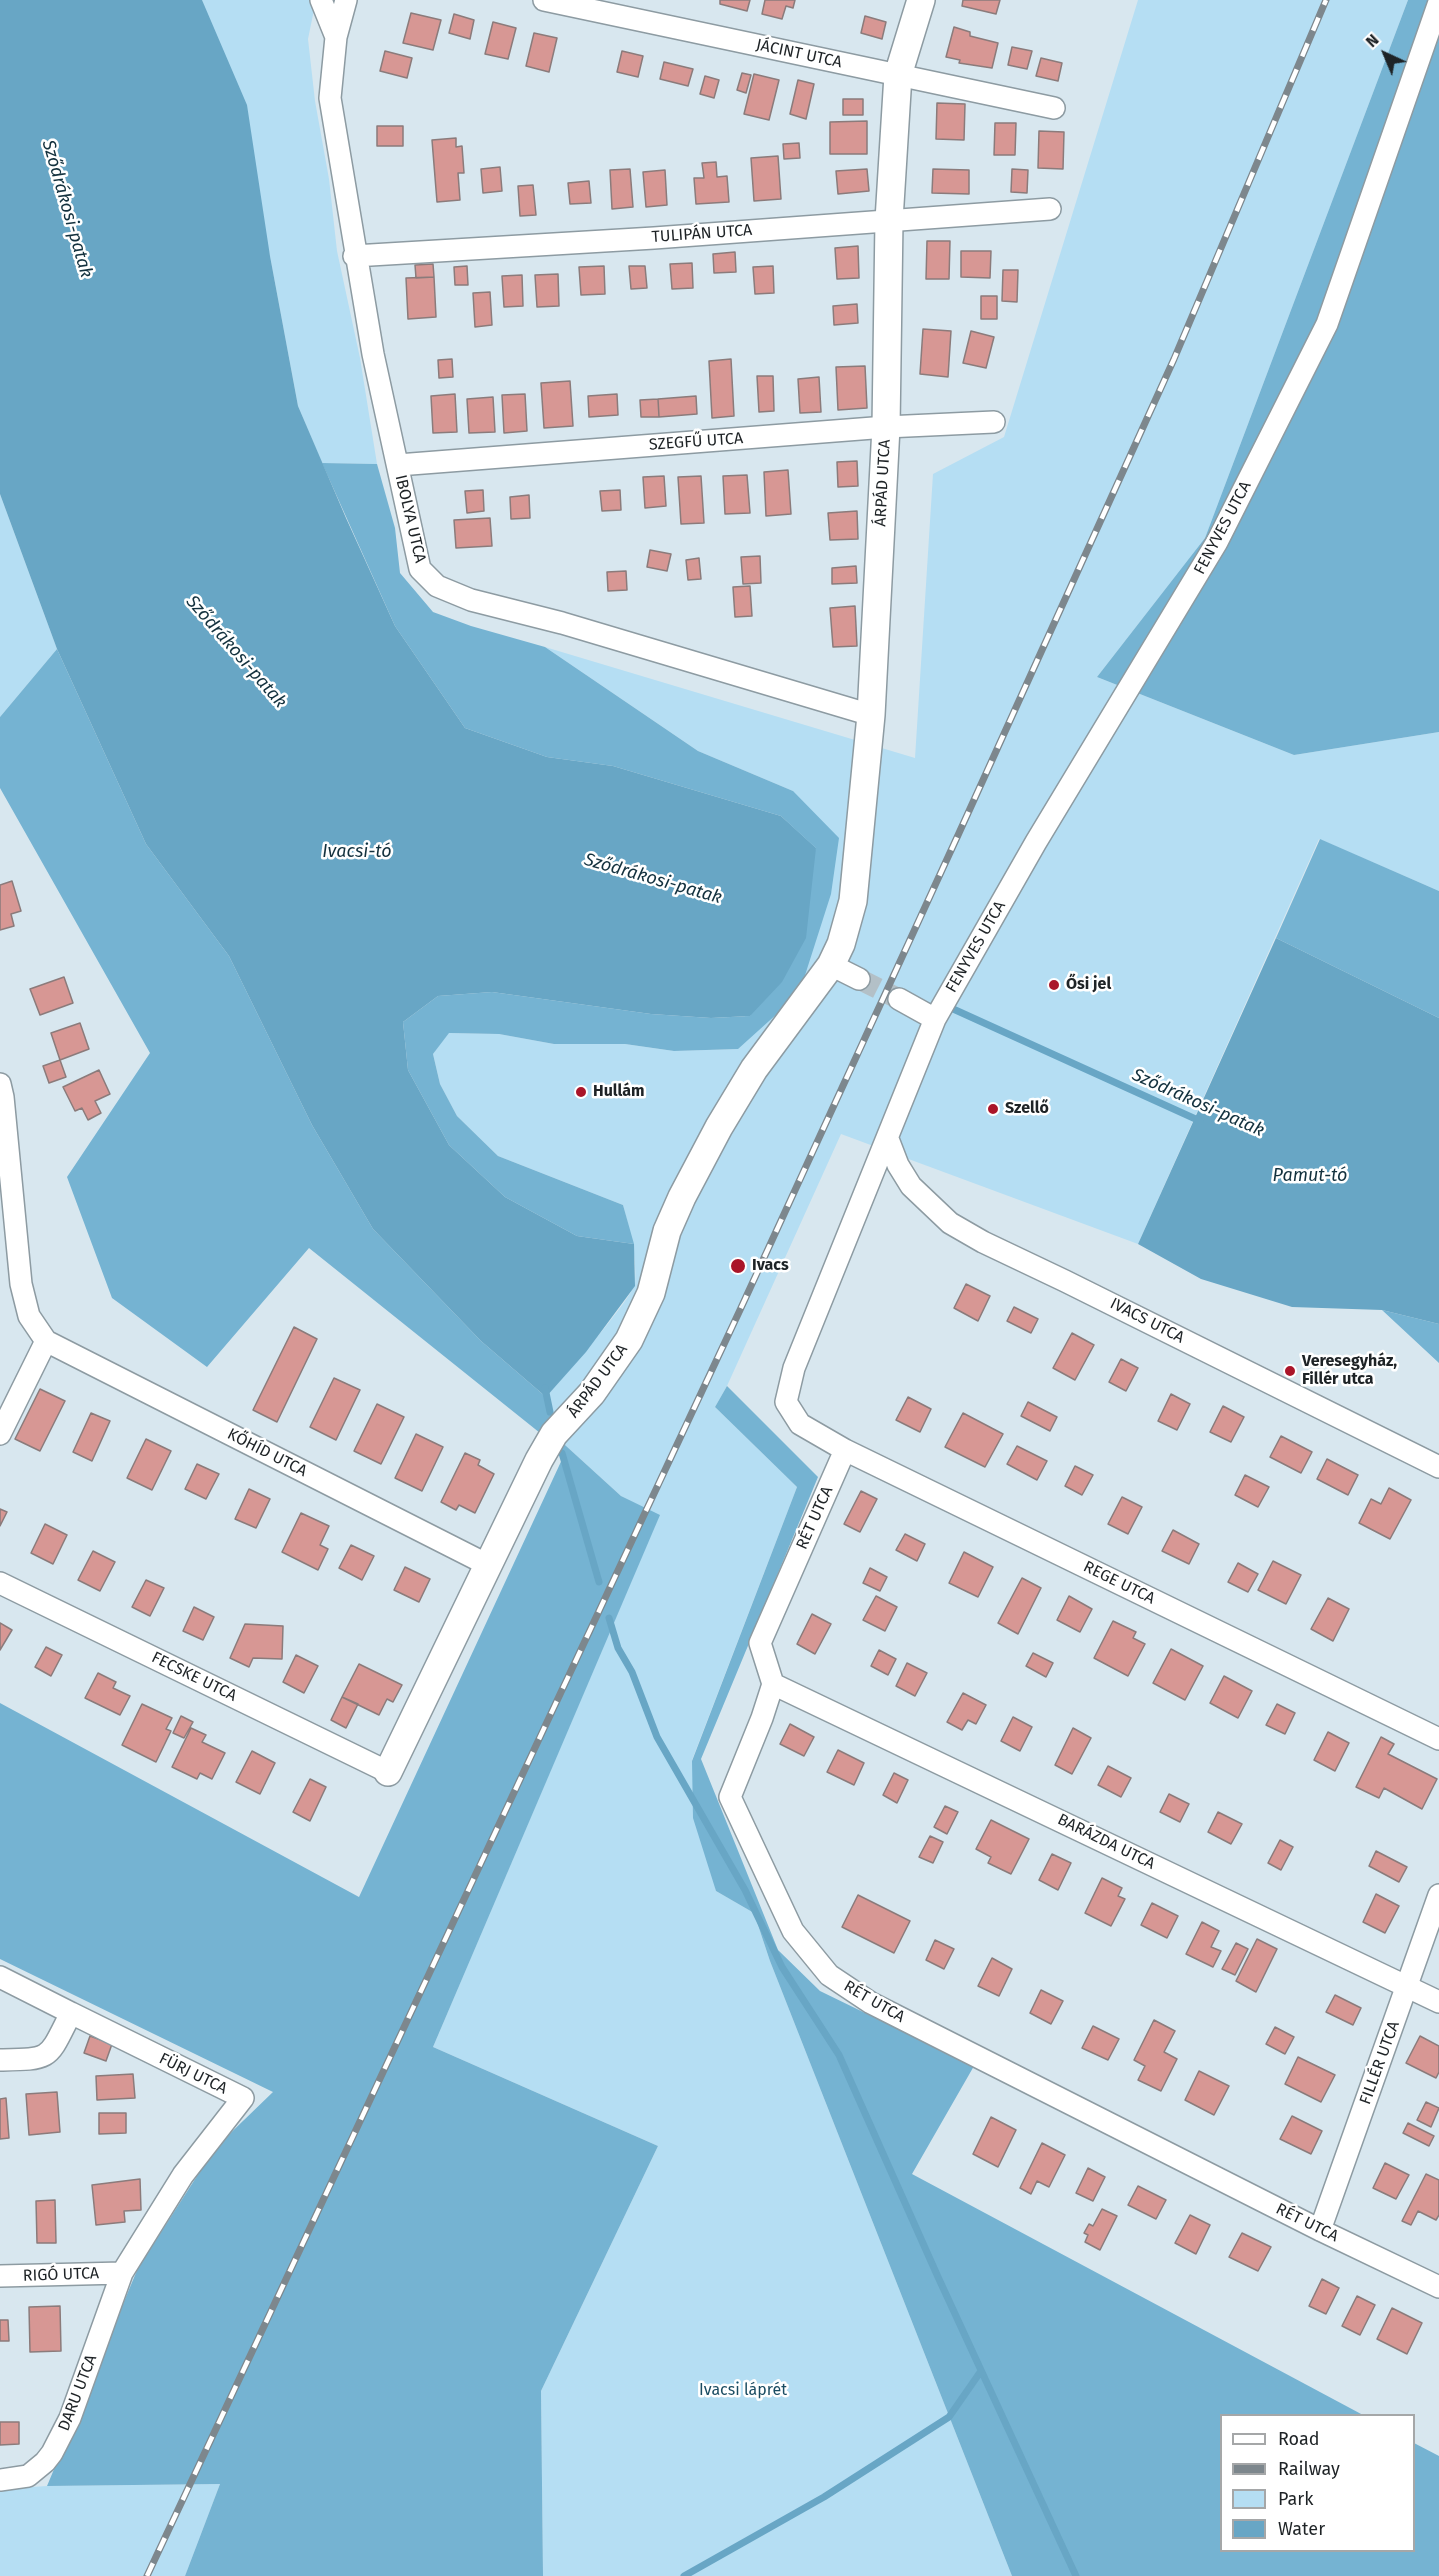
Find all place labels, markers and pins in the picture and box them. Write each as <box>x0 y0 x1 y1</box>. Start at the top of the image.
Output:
place label: Ősi jel <box>1066 975 1111 995</box>
marker: Ősi jel <box>1047 978 1061 992</box>
place label: Hullám <box>593 1082 645 1102</box>
marker: Hullám <box>574 1085 588 1099</box>
place label: Szellő <box>1005 1099 1049 1119</box>
marker: Szellő <box>986 1102 1000 1116</box>
place label: Ivacs <box>752 1256 789 1276</box>
marker: Ivacs <box>729 1257 747 1275</box>
place label: Veresegyház, Fillér utca <box>1302 1352 1397 1390</box>
marker: Veresegyház, Fillér utca <box>1283 1364 1297 1378</box>

